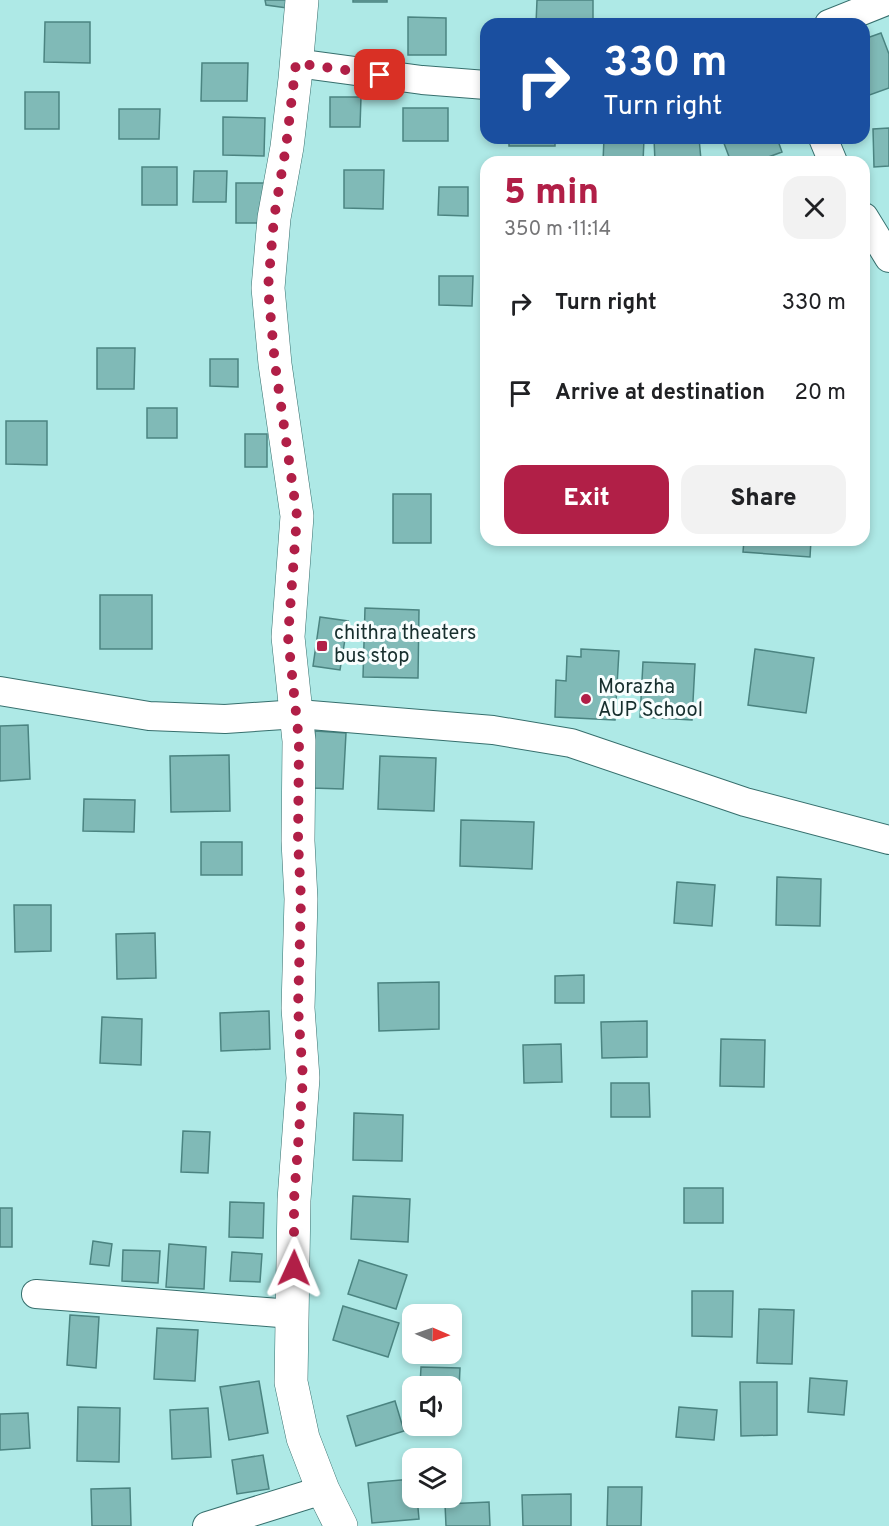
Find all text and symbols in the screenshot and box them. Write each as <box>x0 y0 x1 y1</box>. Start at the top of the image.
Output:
text: 330 m <box>603 38 728 91</box>
icon: right <box>504 42 582 120</box>
pin <box>354 49 405 100</box>
icon: arrive <box>363 58 396 91</box>
text: Turn right <box>603 90 722 124</box>
text: 5 min <box>504 171 599 217</box>
button: close <box>783 176 846 239</box>
text: 350 m · 11:14 <box>504 217 611 243</box>
icon: right <box>504 287 537 320</box>
text: Turn right <box>555 290 657 317</box>
text: 330 m <box>782 290 846 317</box>
icon: arrive <box>504 377 537 410</box>
text: Arrive at destination <box>555 380 765 407</box>
text: 20 m <box>795 380 846 407</box>
button: Exit <box>504 465 669 534</box>
button: Share <box>681 465 846 534</box>
place label: chithra theaters bus stop <box>334 621 477 670</box>
marker: chithra theaters bus stop <box>315 639 329 653</box>
place label: Morazha AUP School <box>598 675 703 724</box>
marker: Morazha AUP School <box>579 692 593 706</box>
position arrow <box>262 1236 326 1300</box>
north arrow <box>402 1304 462 1364</box>
map controls <box>402 1304 462 1508</box>
button: sound <box>402 1376 462 1436</box>
button: layers <box>402 1448 462 1508</box>

